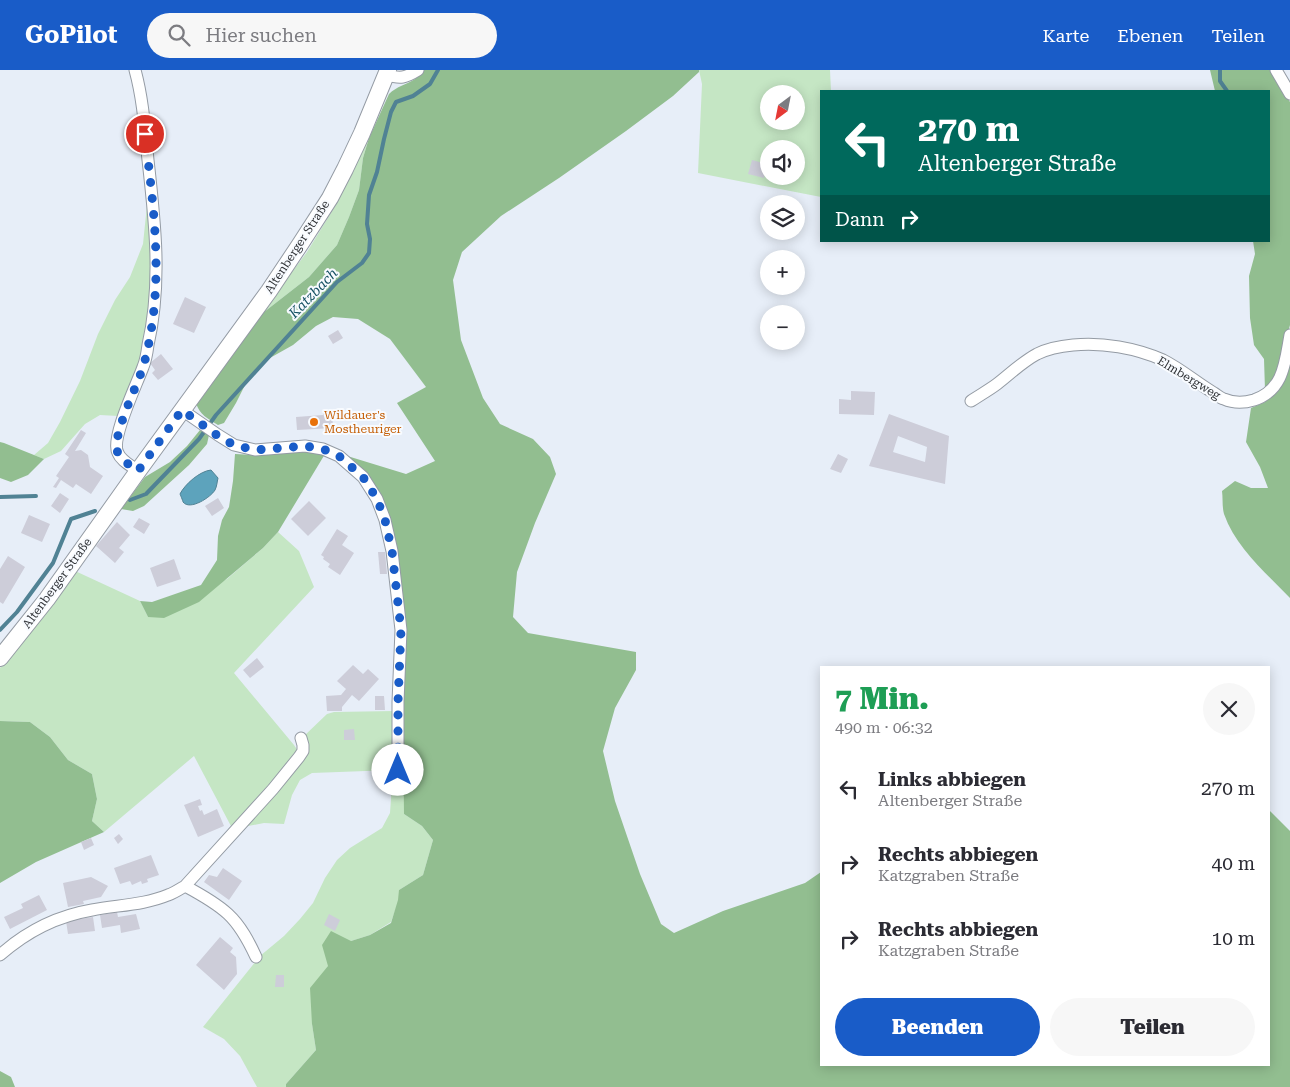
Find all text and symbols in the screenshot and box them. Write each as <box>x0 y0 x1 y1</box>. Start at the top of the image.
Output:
search box <box>147 13 497 58</box>
text: GoPilot <box>25 21 117 49</box>
icon: search <box>165 21 193 49</box>
text: Hier suchen <box>205 24 317 47</box>
text: Karte <box>1043 25 1089 46</box>
text: Ebenen <box>1117 25 1183 46</box>
text: Teilen <box>1211 25 1265 46</box>
north arrow <box>760 85 805 130</box>
map controls <box>760 85 805 350</box>
text: 270 m <box>918 109 1019 150</box>
icon: left <box>835 110 900 175</box>
pin <box>124 113 166 155</box>
icon: arrive <box>131 120 159 148</box>
button: sound <box>760 140 805 185</box>
text: Altenberger Straße <box>918 151 1116 176</box>
button: layers <box>760 195 805 240</box>
street label: Altenberger Straße <box>262 197 333 296</box>
icon: right <box>895 205 923 233</box>
text: Dann <box>835 208 885 231</box>
button: + <box>760 250 805 295</box>
water label: Katzbach <box>285 264 341 322</box>
button: − <box>760 305 805 350</box>
street label: Elmbergweg <box>1155 354 1223 402</box>
place label: Wildauer's Mostheuriger <box>324 408 402 436</box>
marker: Wildauer's Mostheuriger <box>308 416 320 428</box>
street label: Altenberger Straße <box>20 535 95 631</box>
text: 7 Min. <box>835 681 929 716</box>
button: close <box>1203 683 1255 735</box>
text: 490 m · 06:32 <box>835 718 933 737</box>
position arrow <box>371 743 423 795</box>
text: Links abbiegen <box>878 768 1026 791</box>
icon: left <box>835 775 863 803</box>
text: 270 m <box>1201 777 1255 800</box>
text: Altenberger Straße <box>878 791 1022 810</box>
text: Rechts abbiegen <box>878 843 1038 866</box>
icon: right <box>835 850 863 878</box>
text: 40 m <box>1212 852 1255 875</box>
text: Katzgraben Straße <box>878 866 1019 885</box>
text: Rechts abbiegen <box>878 918 1038 941</box>
icon: right <box>835 925 863 953</box>
text: 10 m <box>1212 927 1255 950</box>
text: Katzgraben Straße <box>878 941 1019 960</box>
button: Beenden <box>835 998 1040 1056</box>
button: Teilen <box>1050 998 1255 1056</box>

